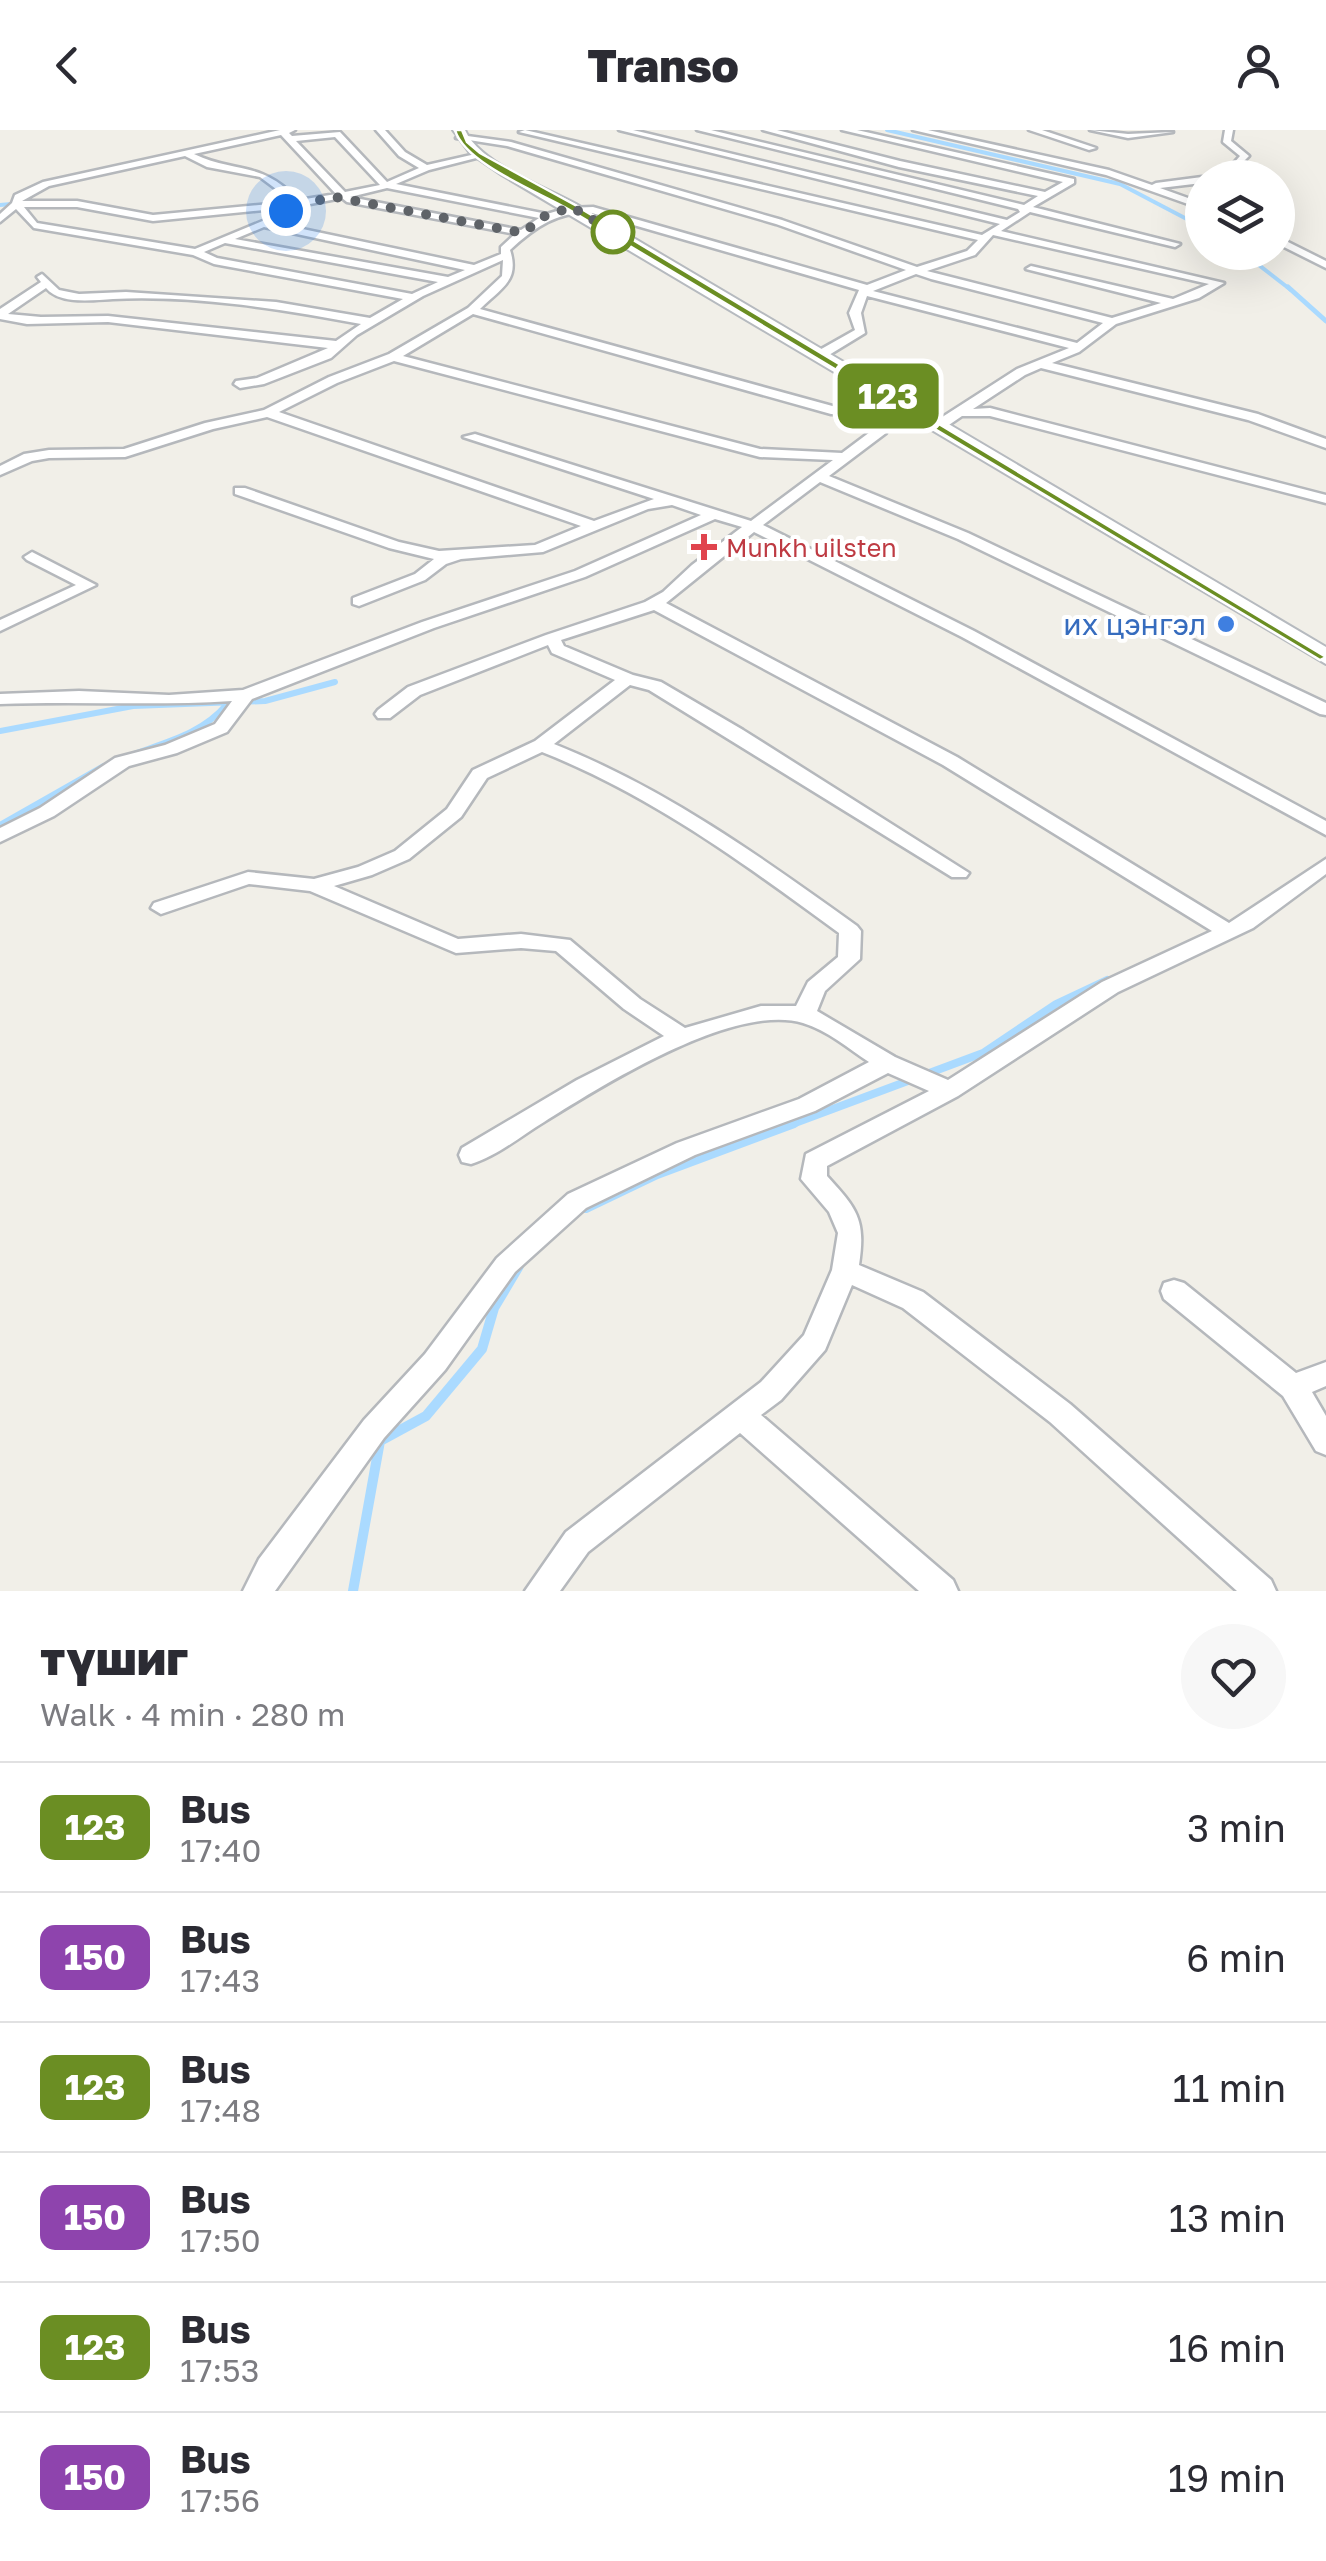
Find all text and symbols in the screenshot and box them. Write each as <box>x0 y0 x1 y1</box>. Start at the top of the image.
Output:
icon: back <box>40 38 95 93</box>
text: Transo <box>587 38 739 92</box>
icon: person <box>1231 38 1286 93</box>
map controls <box>1185 160 1295 270</box>
button: layers <box>1185 160 1295 270</box>
your location <box>261 186 311 236</box>
unlabelled marker <box>592 211 634 253</box>
line badge: 123 <box>830 364 946 428</box>
text: 123 <box>858 375 918 417</box>
place label: Munkh uilsten <box>726 532 897 563</box>
marker: Munkh uilsten <box>691 534 717 560</box>
place label: их цэнгэл <box>1063 606 1206 642</box>
marker: их цэнгэл <box>1215 613 1237 635</box>
button: heart <box>1181 1624 1286 1729</box>
text: түшиг <box>40 1628 188 1686</box>
text: Walk · 4 min · 280 m <box>40 1695 345 1733</box>
text: Bus <box>180 1786 251 1831</box>
text: 3 min <box>1187 1805 1286 1850</box>
text: 123 <box>65 1806 125 1848</box>
text: 17:40 <box>180 1831 261 1869</box>
text: Bus <box>180 1916 251 1961</box>
text: 6 min <box>1186 1935 1286 1980</box>
text: 150 <box>64 1936 126 1978</box>
text: 17:43 <box>180 1961 260 1999</box>
text: Bus <box>180 2046 251 2091</box>
text: 11 min <box>1172 2065 1286 2110</box>
text: 123 <box>65 2066 125 2108</box>
text: 17:48 <box>180 2091 261 2129</box>
text: Bus <box>180 2176 251 2221</box>
text: 13 min <box>1169 2195 1286 2240</box>
text: 150 <box>64 2196 126 2238</box>
text: 17:50 <box>180 2221 260 2259</box>
text: Bus <box>180 2306 251 2351</box>
text: 16 min <box>1168 2325 1286 2370</box>
text: 123 <box>65 2326 125 2368</box>
text: 17:53 <box>180 2351 259 2389</box>
text: Bus <box>180 2436 251 2481</box>
text: 19 min <box>1168 2455 1286 2500</box>
text: 150 <box>64 2456 126 2498</box>
text: 17:56 <box>180 2481 260 2519</box>

